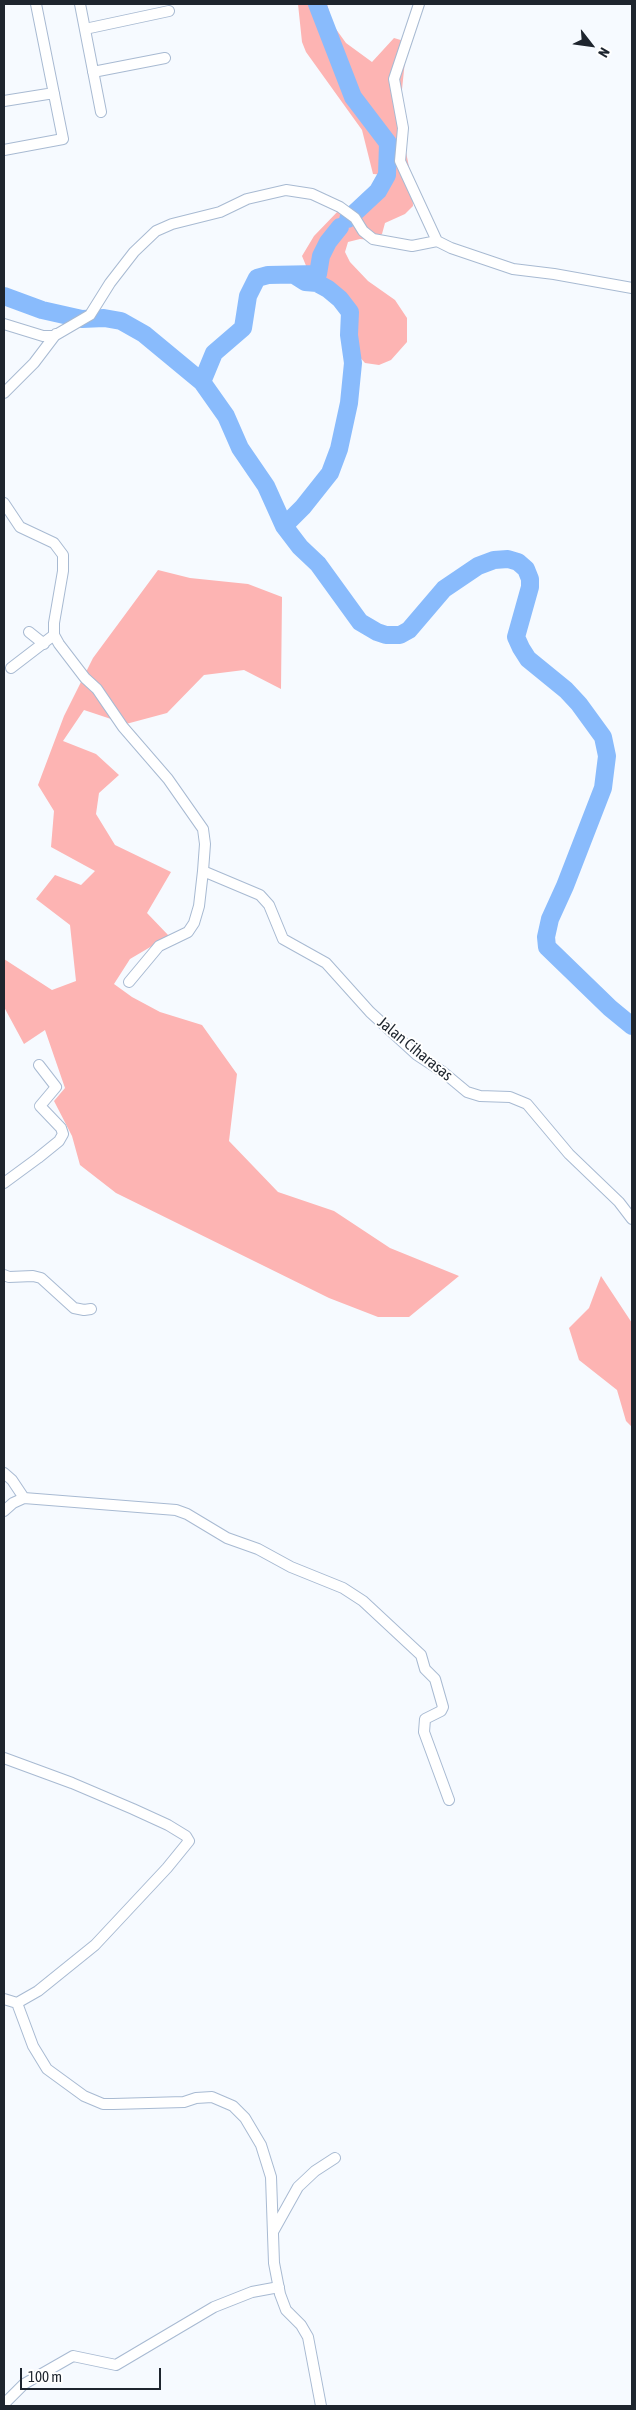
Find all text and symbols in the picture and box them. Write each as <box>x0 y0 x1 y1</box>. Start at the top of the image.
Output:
north arrow <box>566 20 616 70</box>
text: N <box>595 45 613 60</box>
street label: Jalan Ciharasas <box>374 1013 456 1085</box>
scale bar <box>22 2358 164 2390</box>
text: 100 m <box>28 2368 62 2385</box>

